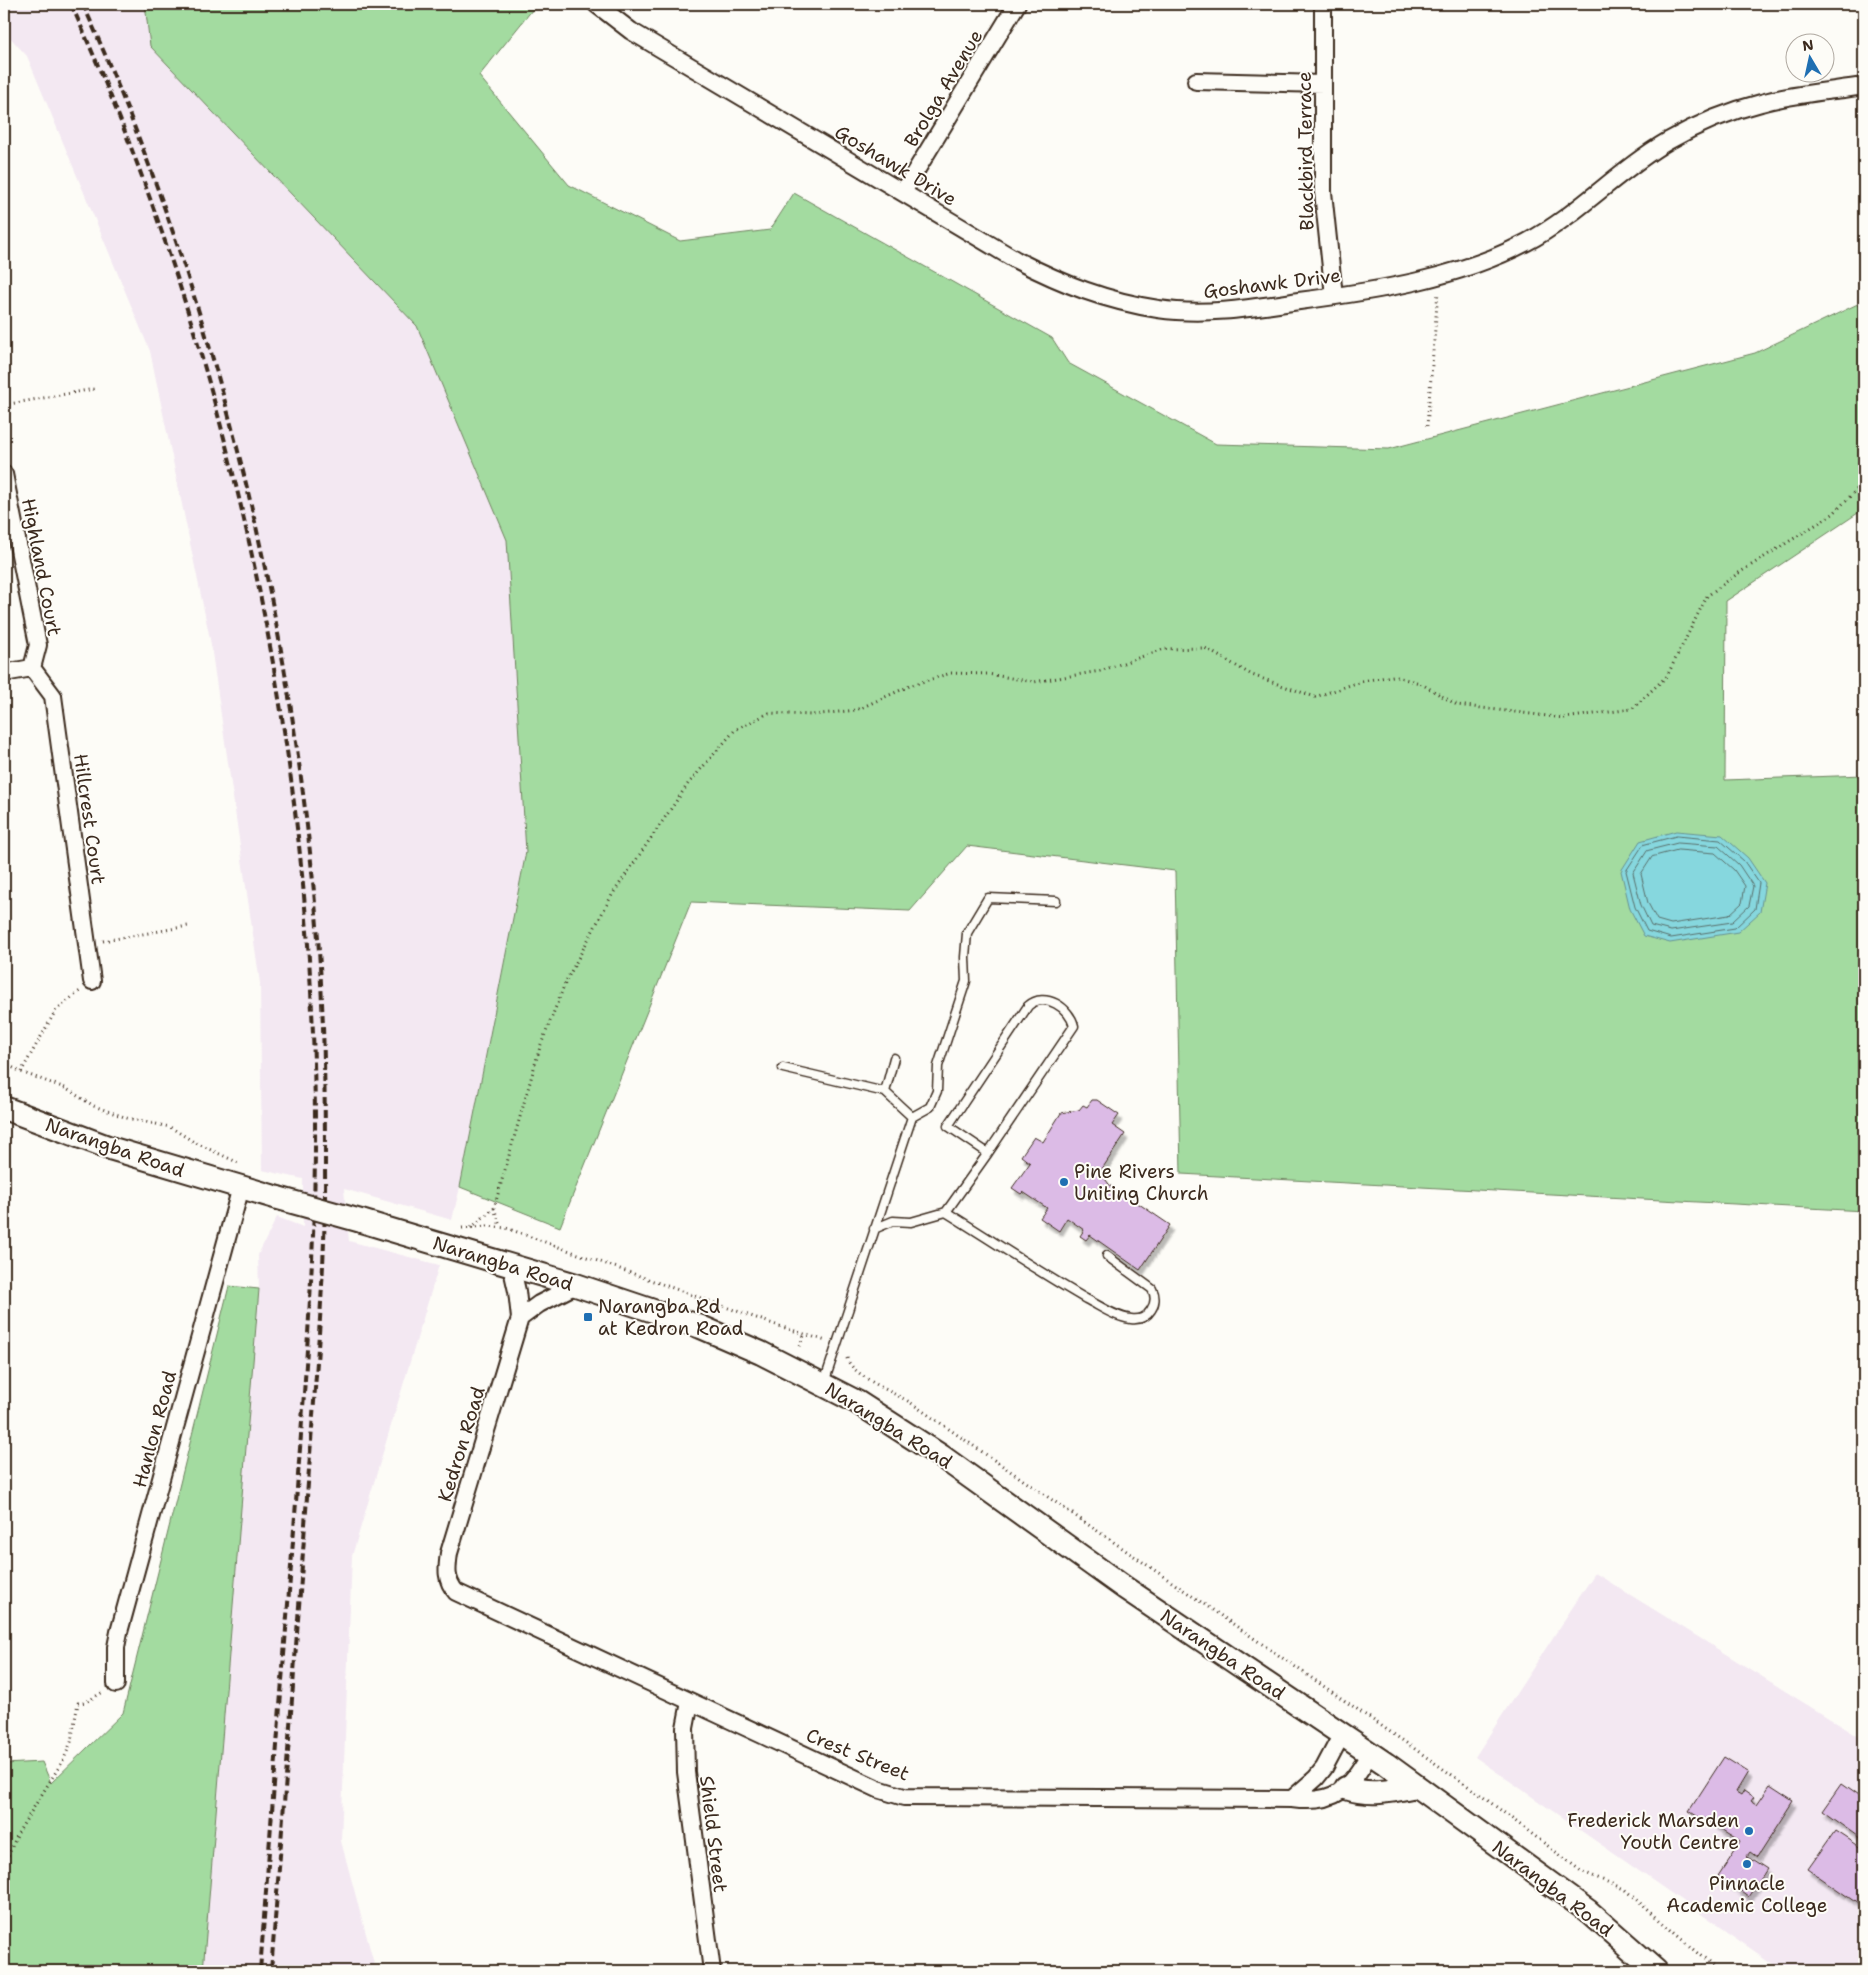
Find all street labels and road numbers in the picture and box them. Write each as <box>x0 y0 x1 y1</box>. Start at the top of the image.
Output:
street label: Brolga Avenue <box>899 25 988 152</box>
street label: Blackbird Terrace <box>1292 71 1319 231</box>
street label: Goshawk Drive <box>830 119 961 212</box>
street label: Goshawk Drive <box>1202 263 1342 304</box>
street label: Highland Court <box>16 496 67 638</box>
street label: Hillcrest Court <box>68 752 111 886</box>
street label: Narangba Road <box>42 1112 188 1183</box>
street label: Narangba Road <box>430 1230 576 1297</box>
street label: Hanlon Road <box>127 1368 182 1490</box>
street label: Narangba Road <box>820 1376 957 1475</box>
street label: Kedron Road <box>432 1383 491 1505</box>
street label: Narangba Road <box>1155 1603 1290 1705</box>
street label: Crest Street <box>803 1722 913 1786</box>
street label: Shield Street <box>694 1774 733 1894</box>
street label: Narangba Road <box>1487 1835 1618 1942</box>

